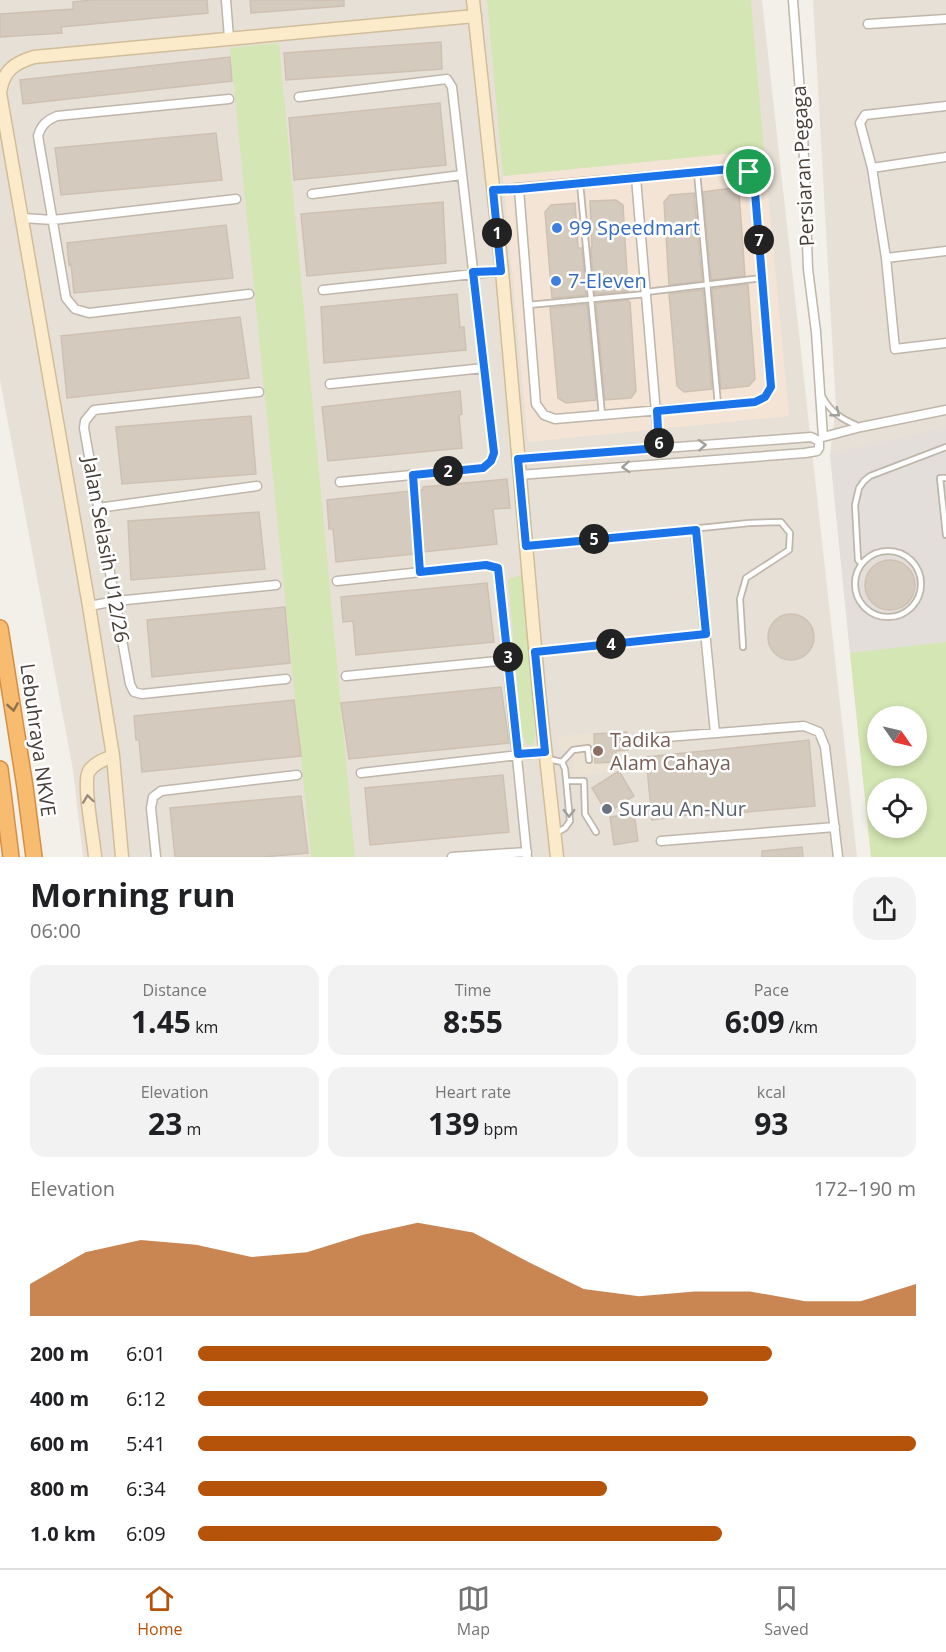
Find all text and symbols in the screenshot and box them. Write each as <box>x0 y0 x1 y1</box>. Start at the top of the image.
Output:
street label: Persiaran Pegaga <box>785 85 820 247</box>
pin <box>723 146 774 197</box>
icon: arrive <box>732 155 765 188</box>
place label: 99 Speedmart <box>569 214 700 241</box>
pin: 1 <box>482 218 512 248</box>
marker: 99 Speedmart <box>550 221 564 235</box>
text: 1 <box>492 222 502 244</box>
pin: 7 <box>744 225 774 255</box>
text: 7 <box>754 229 764 251</box>
place label: 7-Eleven <box>568 267 647 294</box>
marker: 7-Eleven <box>549 274 563 288</box>
one-way arrow <box>830 406 841 417</box>
pin: 6 <box>644 428 674 458</box>
text: 6 <box>654 432 664 454</box>
one-way arrow <box>697 439 706 452</box>
street label: Jalan Selasih U12/26 <box>77 453 136 645</box>
pin: 2 <box>433 456 463 486</box>
text: 2 <box>443 460 453 482</box>
one-way arrow <box>622 460 631 473</box>
pin: 5 <box>579 524 609 554</box>
text: 5 <box>589 528 599 550</box>
pin: 4 <box>596 629 626 659</box>
text: 4 <box>606 633 616 655</box>
pin: 3 <box>493 642 523 672</box>
text: 3 <box>503 646 513 668</box>
street label: Lebuhraya NKVE <box>14 662 63 818</box>
one-way arrow <box>6 702 18 712</box>
north arrow <box>867 706 927 766</box>
map controls <box>867 706 927 838</box>
place label: Tadika Alam Cahaya <box>610 726 731 776</box>
marker: Tadika Alam Cahaya <box>591 744 605 758</box>
button: locate <box>867 778 927 838</box>
one-way arrow <box>82 795 95 804</box>
place label: Surau An-Nur <box>619 795 746 822</box>
marker: Surau An-Nur <box>600 802 614 816</box>
one-way arrow <box>562 809 575 818</box>
text: Morning run <box>30 872 236 917</box>
button: share <box>853 877 916 940</box>
text: 06:00 <box>30 917 81 944</box>
text: Distance <box>143 979 207 1001</box>
text: Time <box>455 979 491 1001</box>
text: Pace <box>754 979 789 1001</box>
text: 1.45 <box>131 1001 191 1042</box>
text: 8:55 <box>443 1001 503 1042</box>
text: 6:09 <box>725 1001 785 1042</box>
text: km <box>191 1016 218 1038</box>
text: /km <box>785 1016 818 1038</box>
text: Elevation <box>141 1081 209 1103</box>
text: Heart rate <box>435 1081 511 1103</box>
text: kcal <box>757 1081 786 1103</box>
text: 23 <box>148 1103 182 1144</box>
text: 139 <box>428 1103 479 1144</box>
text: 93 <box>754 1103 788 1144</box>
text: m <box>182 1118 201 1140</box>
text: bpm <box>479 1118 518 1140</box>
text: Elevation <box>30 1175 115 1202</box>
text: 172–190 m <box>814 1175 916 1202</box>
text: 200 m <box>30 1340 89 1367</box>
text: 6:01 <box>126 1340 166 1367</box>
text: 400 m <box>30 1385 89 1412</box>
text: 6:12 <box>126 1385 166 1412</box>
text: 600 m <box>30 1430 89 1457</box>
text: 5:41 <box>126 1430 166 1457</box>
text: 800 m <box>30 1475 89 1502</box>
text: 6:34 <box>126 1475 166 1502</box>
text: 1.0 km <box>30 1520 96 1547</box>
text: 6:09 <box>126 1520 166 1547</box>
tab: Home <box>137 1582 182 1640</box>
tab: Map <box>457 1582 490 1640</box>
tab: Saved <box>764 1582 809 1640</box>

